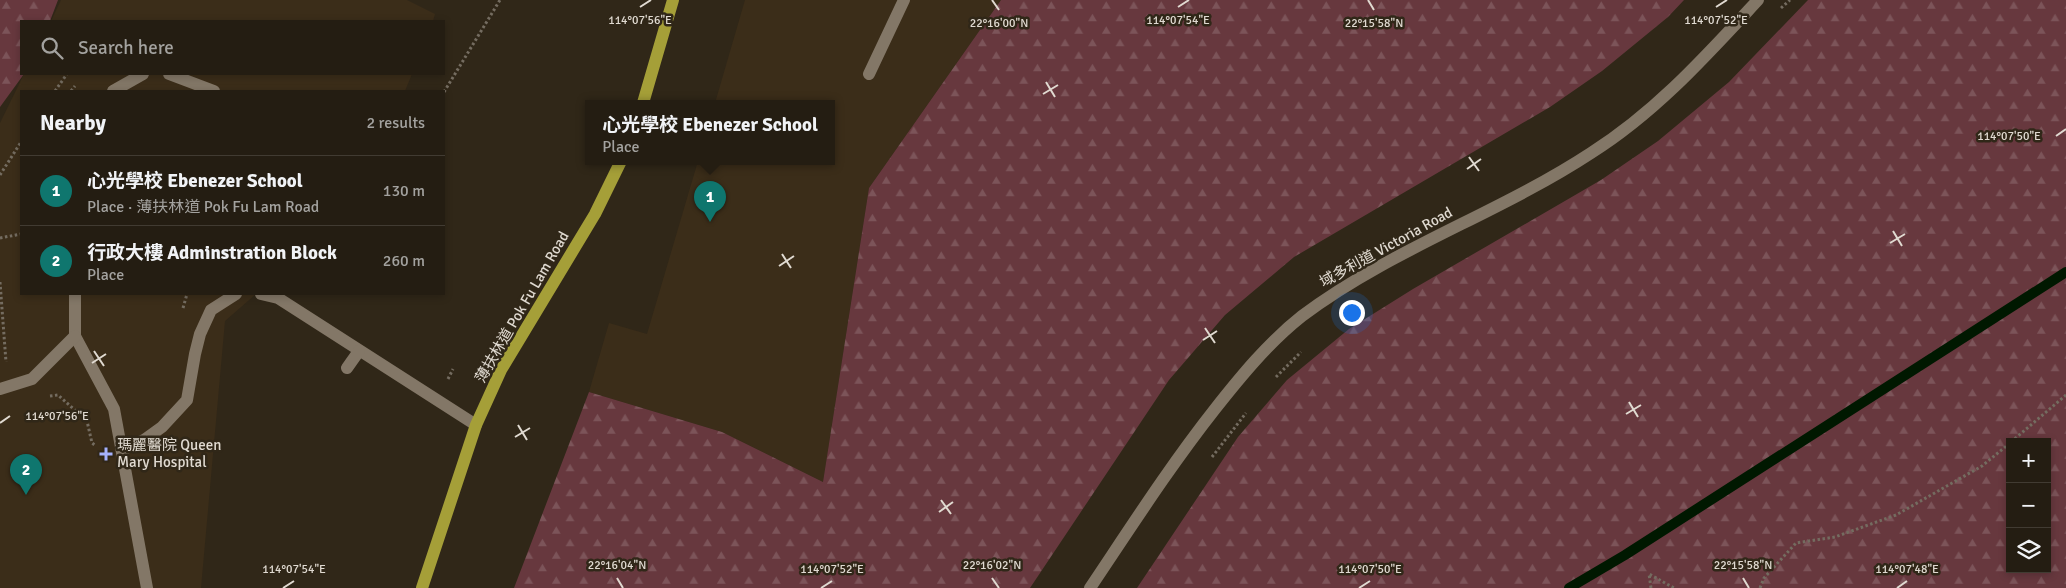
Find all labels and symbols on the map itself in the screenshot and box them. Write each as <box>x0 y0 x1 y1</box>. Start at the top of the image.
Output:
text: 114°07'56"E <box>608 13 672 28</box>
text: 114°07'54"E <box>1146 13 1210 28</box>
text: 114°07'52"E <box>1684 13 1748 28</box>
text: 22°16'00"N <box>970 16 1028 31</box>
text: 22°15'58"N <box>1345 16 1403 31</box>
text: 114°07'50"E <box>1977 129 2041 144</box>
pin: 1 <box>694 181 726 222</box>
street label: 域多利道 Victoria Road <box>1317 203 1455 291</box>
street label: 薄扶林道 Pok Fu Lam Road <box>471 228 573 386</box>
your location <box>1339 300 1365 326</box>
text: 114°07'56"E <box>25 409 89 424</box>
place label: 瑪麗醫院 Queen Mary Hospital <box>117 436 221 471</box>
marker: 瑪麗醫院 Queen Mary Hospital <box>99 447 113 461</box>
pin: 2 <box>10 454 42 495</box>
text: 22°16'04"N <box>588 558 646 573</box>
text: 22°16'02"N <box>963 558 1021 573</box>
text: 22°15'58"N <box>1714 558 1772 573</box>
text: 114°07'54"E <box>262 562 326 577</box>
text: 114°07'52"E <box>800 562 864 577</box>
text: 114°07'50"E <box>1338 562 1402 577</box>
text: 114°07'48"E <box>1875 562 1939 577</box>

